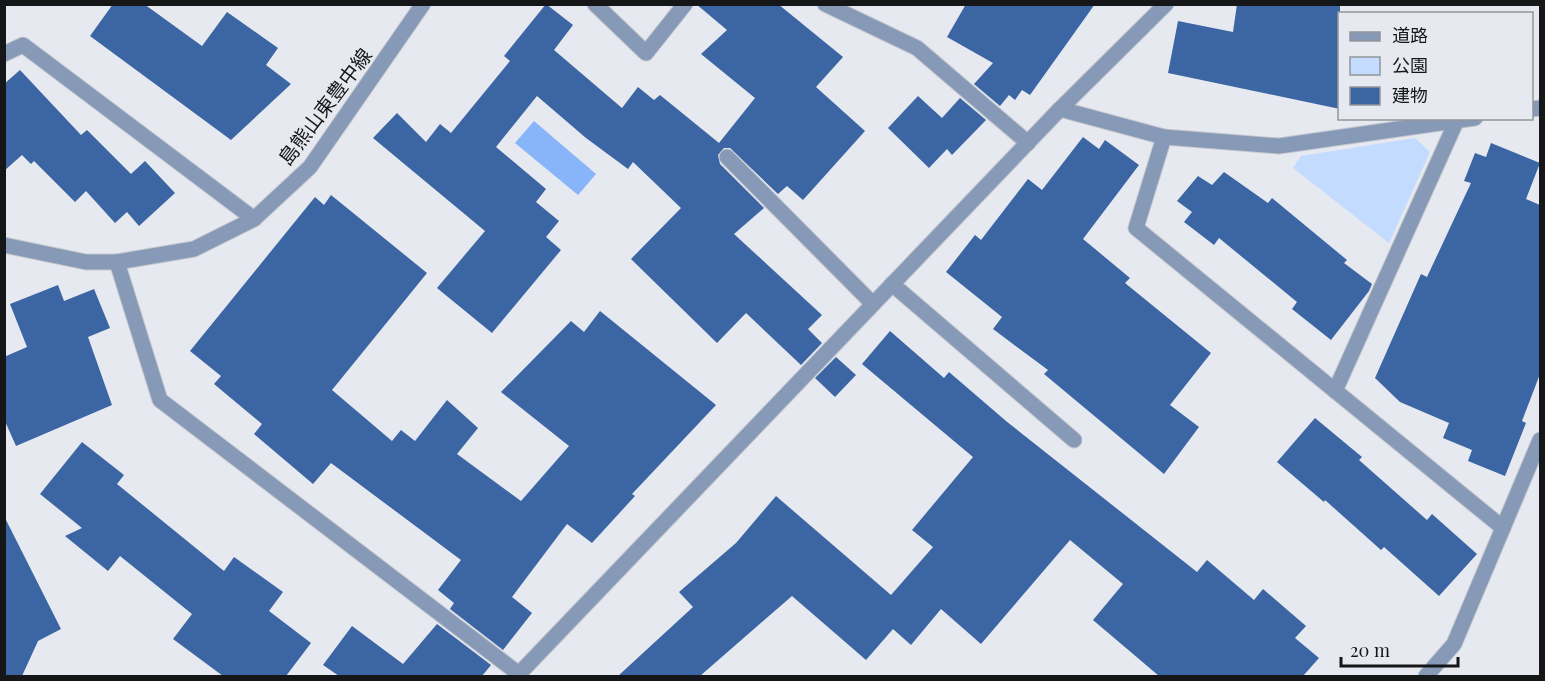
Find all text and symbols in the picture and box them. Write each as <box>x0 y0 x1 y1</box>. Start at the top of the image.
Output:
legend <box>1338 12 1533 120</box>
text: 道路 <box>1392 23 1428 47</box>
street label: 島熊山東豊中線 <box>271 42 377 170</box>
text: 公園 <box>1392 53 1428 77</box>
text: 建物 <box>1392 83 1428 107</box>
scale bar <box>1341 630 1458 668</box>
text: 20 m <box>1350 638 1390 662</box>

